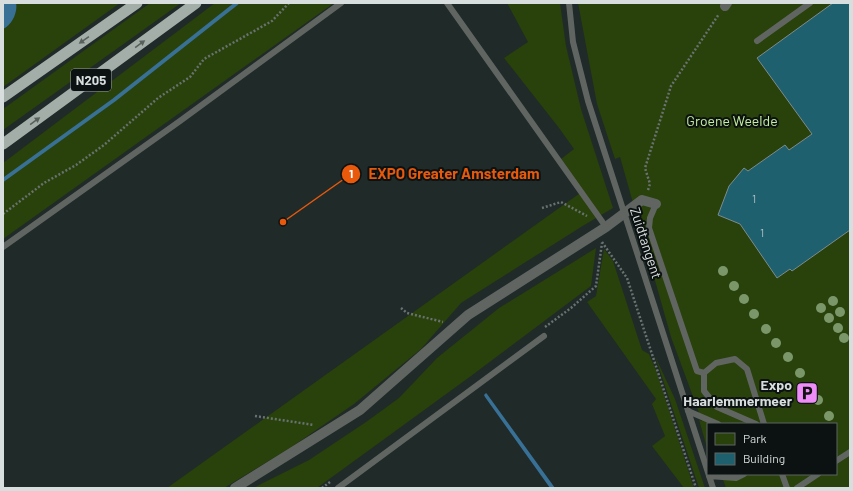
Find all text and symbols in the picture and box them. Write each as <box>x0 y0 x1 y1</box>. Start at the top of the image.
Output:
one-way arrow <box>79 36 90 44</box>
one-way arrow <box>134 40 145 48</box>
road number: N205 <box>71 69 111 91</box>
park label: Groene Weelde <box>686 112 778 129</box>
one-way arrow <box>29 116 40 125</box>
callout: EXPO Greater Amsterdam <box>341 160 548 187</box>
text: EXPO Greater Amsterdam <box>369 164 539 182</box>
text: 1 <box>349 166 353 180</box>
house number: 1 <box>752 191 756 205</box>
street label: Zuidtangent <box>627 205 666 281</box>
house number: 1 <box>760 225 764 239</box>
place label: Expo Haarlemmermeer <box>683 376 793 409</box>
parking icon: Expo Haarlemmermeer <box>794 380 820 406</box>
legend <box>707 423 837 475</box>
text: Park <box>743 431 767 445</box>
text: Building <box>743 451 785 465</box>

